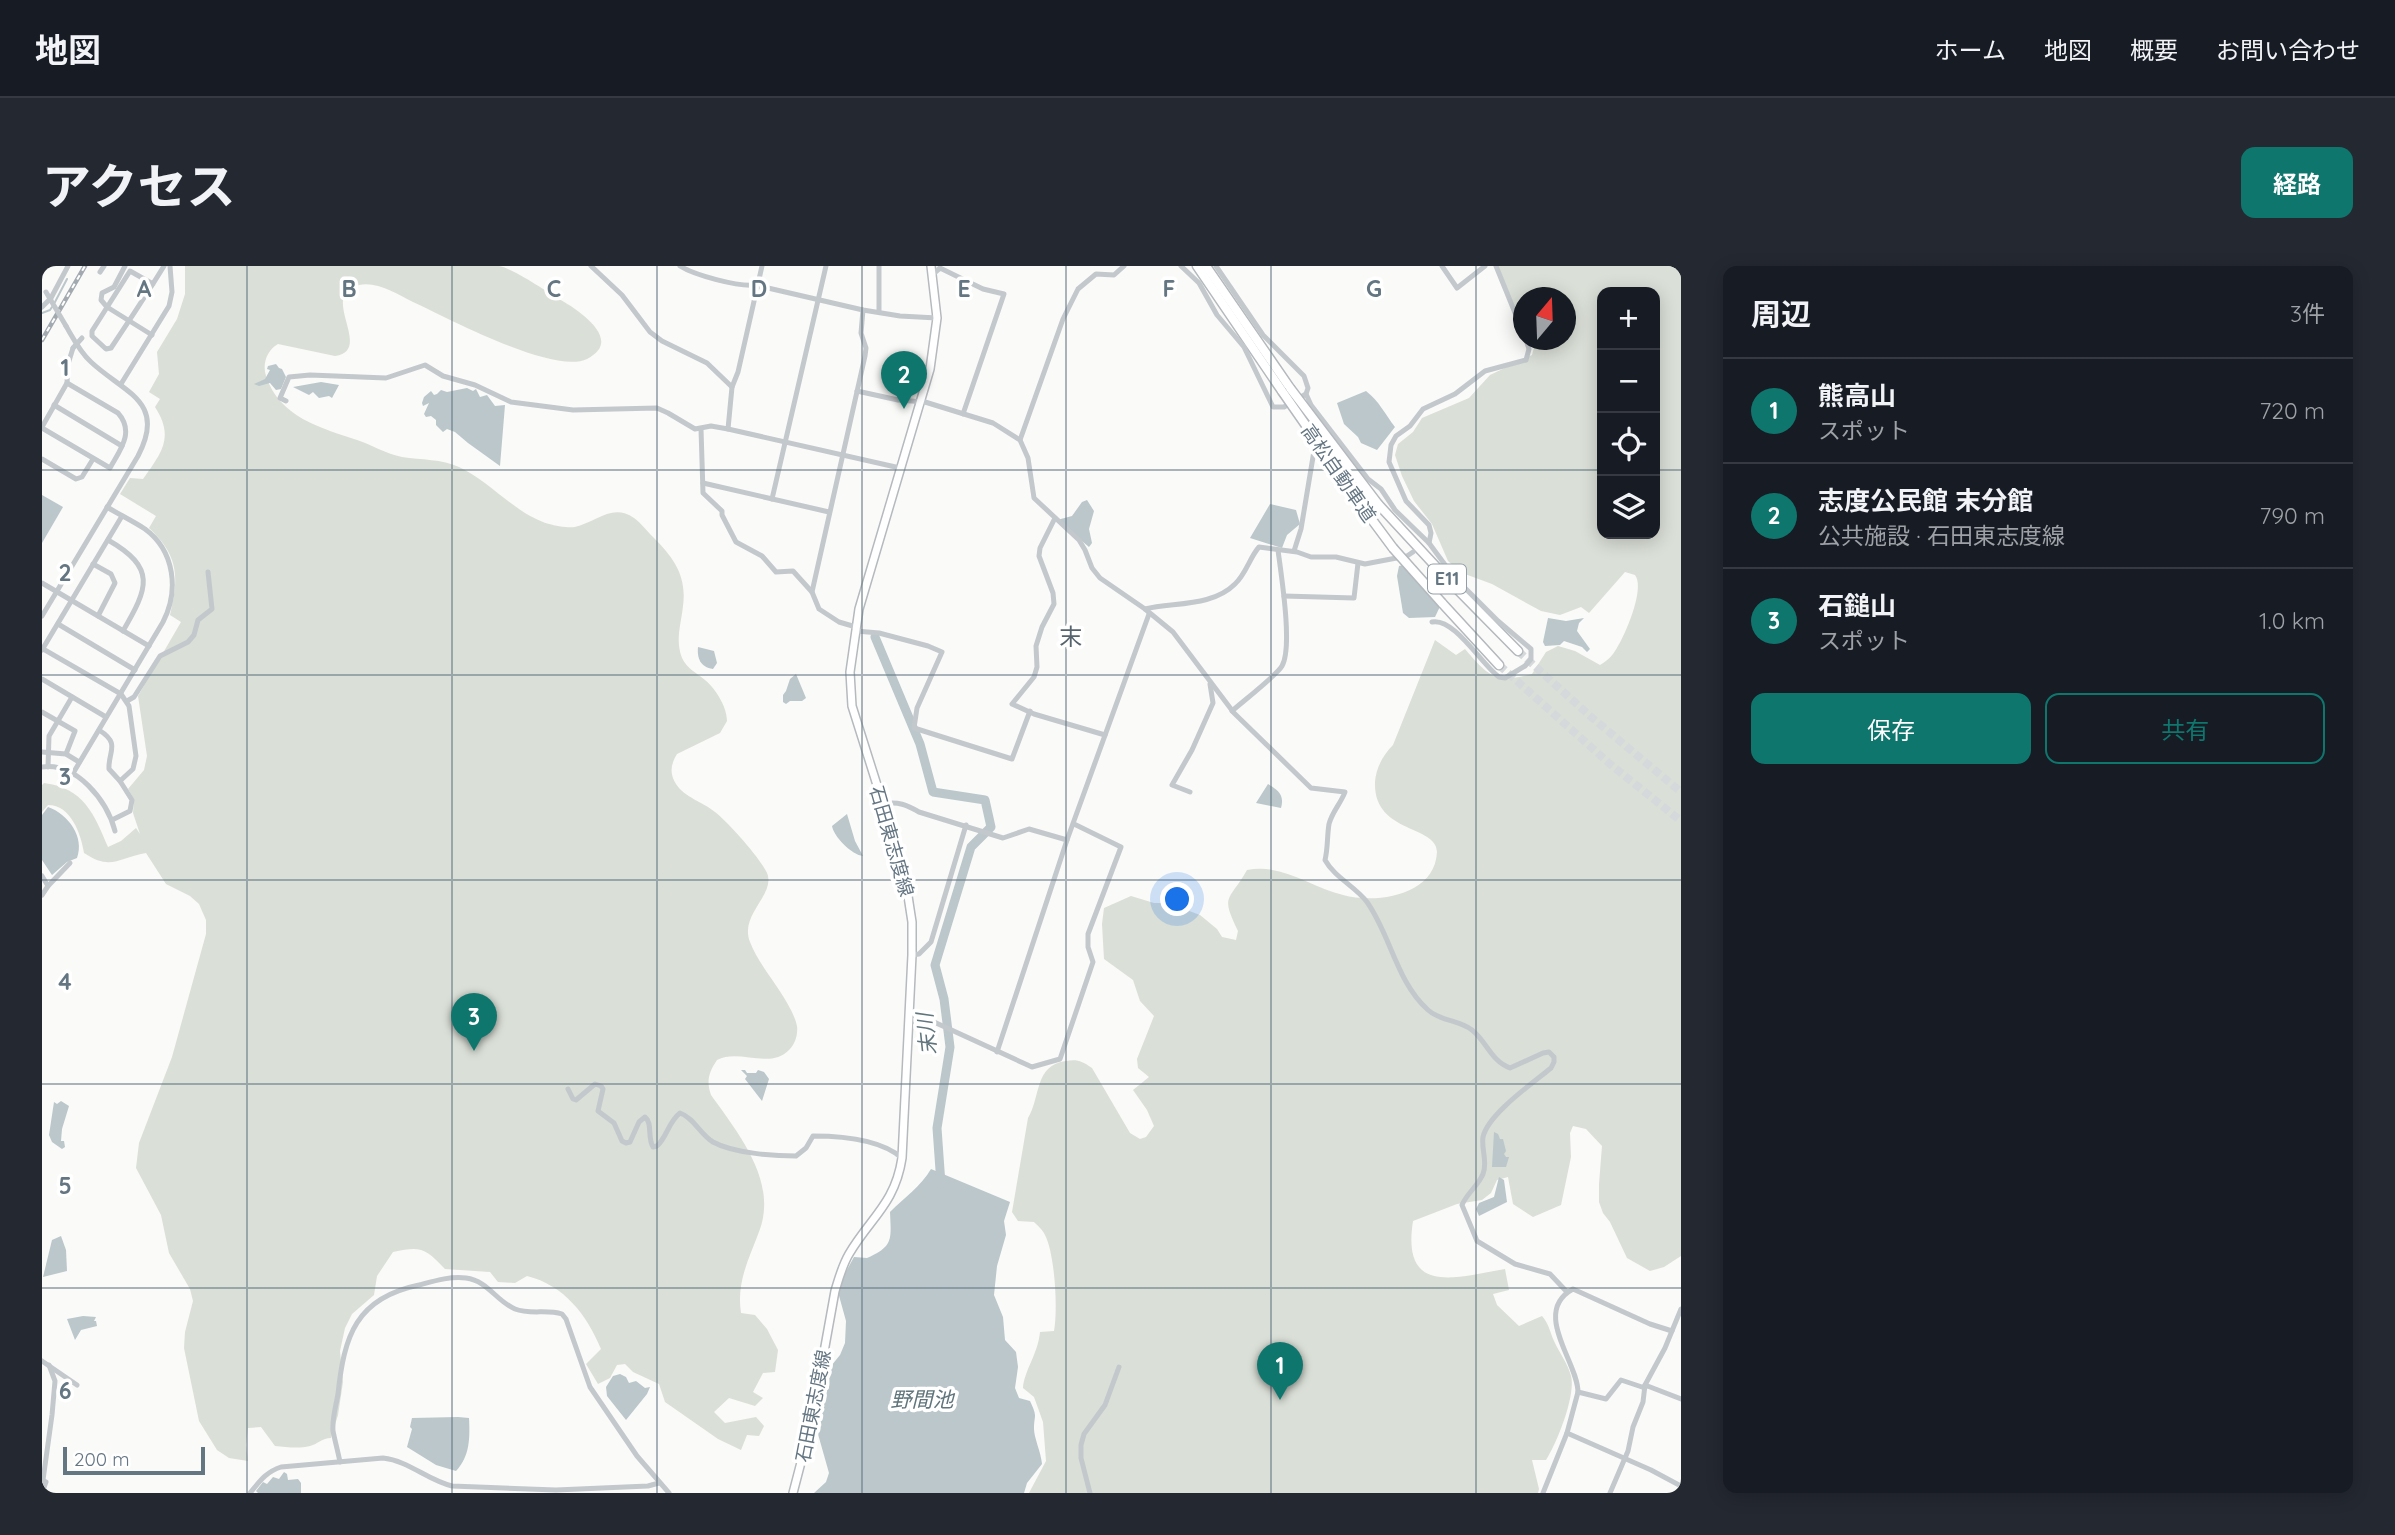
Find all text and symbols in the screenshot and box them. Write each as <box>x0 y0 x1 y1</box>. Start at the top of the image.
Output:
text: 地図 <box>35 29 101 70</box>
text: ホーム <box>1935 35 2006 65</box>
text: 地図 <box>2044 35 2092 65</box>
text: 概要 <box>2130 35 2178 65</box>
text: お問い合わせ <box>2216 35 2360 65</box>
button: 経路 <box>2241 147 2353 218</box>
text: アクセス <box>42 155 236 216</box>
text: A <box>137 274 152 303</box>
text: B <box>341 274 357 303</box>
text: C <box>547 274 561 303</box>
text: D <box>751 274 767 303</box>
text: E <box>957 274 971 303</box>
text: F <box>1163 274 1175 303</box>
text: G <box>1366 274 1382 303</box>
north arrow <box>1513 287 1576 350</box>
map controls <box>1597 287 1660 539</box>
button: + <box>1597 287 1660 350</box>
text: 周辺 <box>1751 295 1811 333</box>
text: 3件 <box>2290 299 2325 328</box>
button: − <box>1597 350 1660 413</box>
pin: 2 <box>881 351 927 409</box>
text: 1 <box>61 353 69 382</box>
text: 熊高山 <box>1818 379 1896 412</box>
text: 1 <box>1770 396 1778 425</box>
text: 720 m <box>2260 396 2325 425</box>
button: locate <box>1597 413 1660 476</box>
text: スポット <box>1818 416 1910 445</box>
street label: 高松自動車道 <box>1296 419 1382 527</box>
button: layers <box>1597 476 1660 539</box>
text: 志度公民館 末分館 <box>1818 484 2033 517</box>
text: 2 <box>1767 501 1781 530</box>
text: 790 m <box>2259 501 2325 530</box>
text: 公共施設 · 石田東志度線 <box>1818 521 2065 550</box>
text: 2 <box>58 558 72 587</box>
road number: E11 <box>1428 564 1466 594</box>
text: 石鎚山 <box>1818 589 1896 622</box>
text: 3 <box>1768 606 1780 635</box>
text: 1.0 km <box>2259 606 2325 635</box>
district label: 末 <box>1060 622 1083 651</box>
text: スポット <box>1818 626 1910 655</box>
button: 保存 <box>1751 693 2031 764</box>
button: 共有 <box>2045 693 2325 764</box>
text: 3 <box>59 762 71 791</box>
street label: 石田東志度線 <box>865 783 919 899</box>
your location <box>1160 882 1194 916</box>
text: 4 <box>58 967 72 996</box>
pin: 3 <box>451 993 497 1051</box>
water label: 末川 <box>911 1010 941 1056</box>
text: 5 <box>58 1171 72 1200</box>
pin: 1 <box>1257 1342 1303 1400</box>
street label: 石田東志度線 <box>790 1348 836 1464</box>
text: 6 <box>59 1376 71 1405</box>
water label: 野間池 <box>891 1386 955 1412</box>
scale bar <box>63 1444 205 1476</box>
text: 200 m <box>74 1447 130 1471</box>

